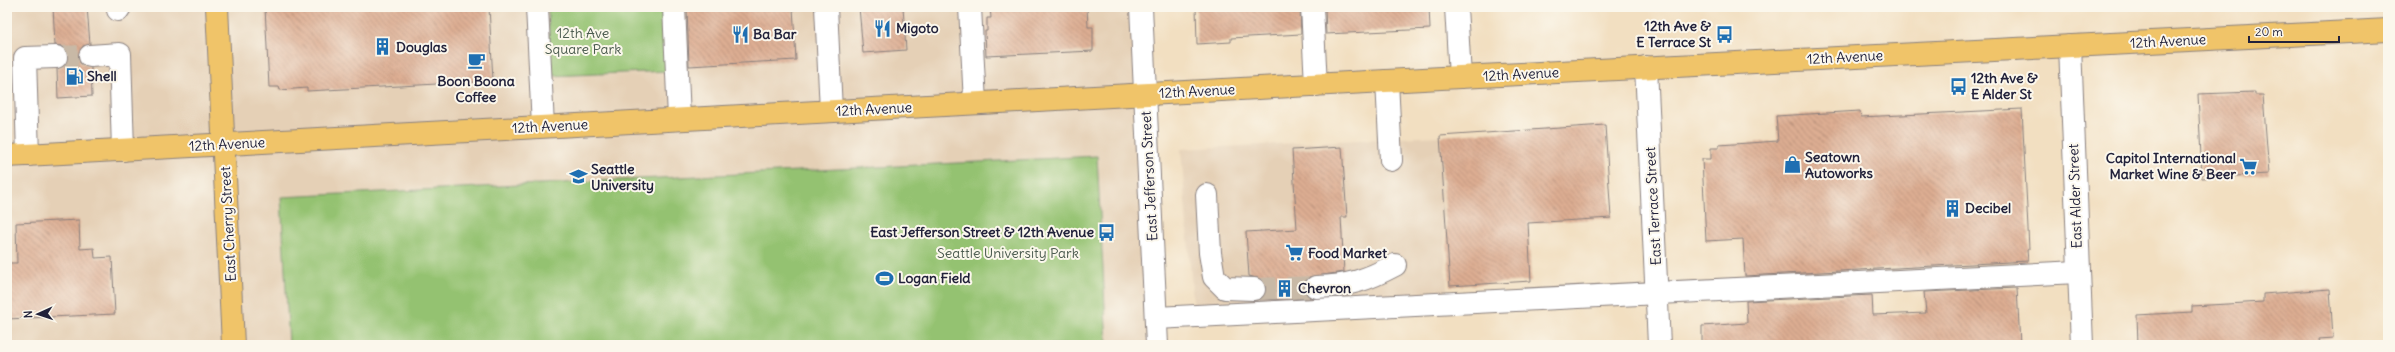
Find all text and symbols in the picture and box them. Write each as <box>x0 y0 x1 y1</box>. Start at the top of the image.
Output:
place label: 12th Ave & E Terrace St <box>1636 17 1711 51</box>
restaurant icon: Migoto <box>873 18 893 38</box>
scale bar <box>2249 18 2339 44</box>
place label: Migoto <box>896 19 939 37</box>
park label: 12th Ave Square Park <box>545 24 621 58</box>
restaurant icon: Ba Bar <box>730 24 750 44</box>
bus stop icon: 12th Ave & E Terrace St <box>1714 24 1734 44</box>
text: 20 m <box>2255 24 2283 39</box>
place label: Ba Bar <box>753 25 797 43</box>
street label: 12th Avenue <box>2129 30 2207 52</box>
building icon: Douglas <box>373 37 393 57</box>
place label: Douglas <box>396 38 448 56</box>
street label: 12th Avenue <box>1806 46 1884 68</box>
cafe icon: Boon Boona Coffee <box>466 51 486 71</box>
street label: 12th Avenue <box>1482 63 1560 85</box>
fuel station icon: Shell <box>64 66 84 86</box>
place label: Shell <box>87 67 117 85</box>
place label: 12th Ave & E Alder St <box>1971 69 2038 103</box>
place label: Boon Boona Coffee <box>437 72 515 106</box>
bus stop icon: 12th Ave & E Alder St <box>1948 76 1968 96</box>
street label: 12th Avenue <box>1158 80 1236 102</box>
street label: 12th Avenue <box>835 98 913 120</box>
street label: East Jefferson Street <box>1137 110 1161 241</box>
street label: 12th Avenue <box>511 115 589 137</box>
street label: 12th Avenue <box>188 133 266 155</box>
street label: East Alder Street <box>2064 143 2086 249</box>
street label: East Terrace Street <box>1641 146 1665 266</box>
place label: Seatown Autoworks <box>1805 148 1873 182</box>
place label: Capitol International Market Wine & Beer <box>2106 149 2236 183</box>
shop icon: Seatown Autoworks <box>1782 155 1802 175</box>
supermarket icon: Capitol International Market Wine & Beer <box>2239 156 2259 176</box>
place label: Seattle University <box>591 160 654 194</box>
street label: East Cherry Street <box>216 166 240 282</box>
school or university icon: Seattle University <box>568 167 588 187</box>
building icon: Decibel <box>1942 198 1962 218</box>
place label: Decibel <box>1965 199 2011 217</box>
bus stop icon: East Jefferson Street & 12th Avenue <box>1097 222 1117 242</box>
place label: East Jefferson Street & 12th Avenue <box>870 223 1094 241</box>
supermarket icon: Food Market <box>1285 243 1305 263</box>
park label: Seattle University Park <box>937 244 1079 262</box>
place label: Food Market <box>1308 244 1387 262</box>
sports icon: Logan Field <box>875 268 895 288</box>
place label: Logan Field <box>898 269 971 287</box>
building icon: Chevron <box>1275 278 1295 298</box>
place label: Chevron <box>1298 279 1351 297</box>
north arrow <box>18 294 58 334</box>
text: N <box>21 310 35 319</box>

